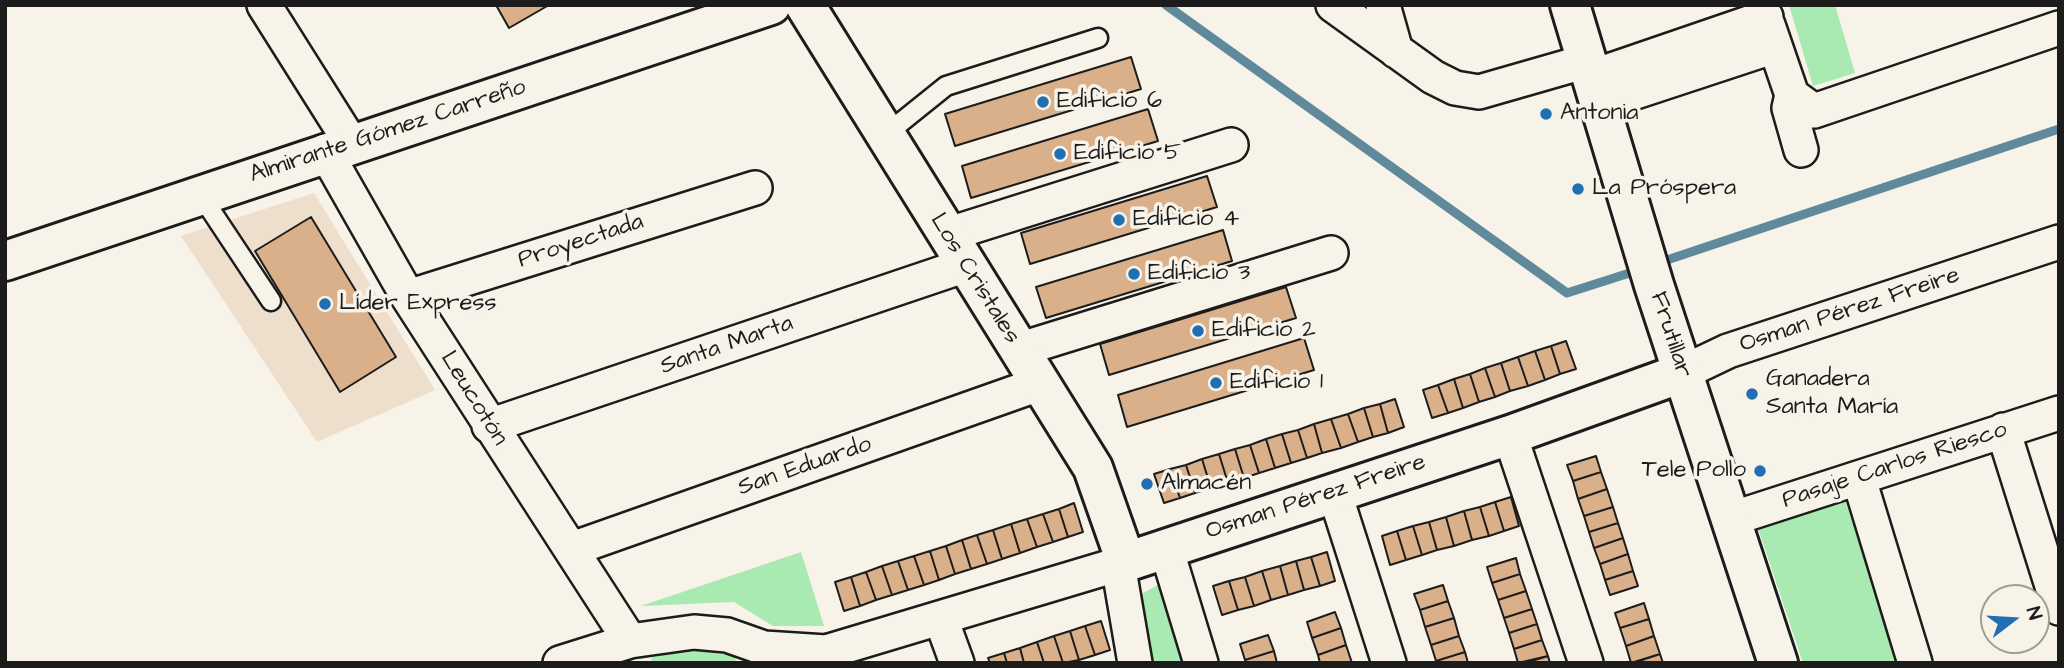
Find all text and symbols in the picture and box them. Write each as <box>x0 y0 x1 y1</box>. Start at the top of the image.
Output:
street label: Almirante Gómez Carreño <box>246 74 530 190</box>
place label: Edificio 6 <box>1057 88 1162 116</box>
marker: Edificio 6 <box>1035 94 1051 110</box>
place label: Antonia <box>1560 100 1638 128</box>
marker: Antonia <box>1538 106 1554 122</box>
place label: Edificio 5 <box>1074 140 1181 168</box>
marker: Edificio 5 <box>1052 146 1068 162</box>
place label: La Próspera <box>1592 175 1736 203</box>
marker: La Próspera <box>1570 181 1586 197</box>
place label: Edificio 4 <box>1133 206 1239 234</box>
street label: Proyectada <box>515 208 647 276</box>
street label: Los Cristales <box>922 208 1026 350</box>
marker: Edificio 4 <box>1111 212 1127 228</box>
place label: Edificio 3 <box>1148 260 1250 288</box>
street label: Osman Pérez Freire <box>1736 262 1964 360</box>
marker: Edificio 3 <box>1126 266 1142 282</box>
street label: Frutillar <box>1643 289 1697 381</box>
place label: Líder Express <box>339 290 497 318</box>
marker: Líder Express <box>317 296 333 312</box>
street label: Santa Marta <box>657 310 797 382</box>
place label: Edificio 2 <box>1212 317 1316 345</box>
marker: Edificio 2 <box>1190 323 1206 339</box>
street label: Leucotón <box>433 347 513 451</box>
place label: Ganadera Santa María <box>1766 366 1898 422</box>
place label: Edificio 1 <box>1230 369 1323 397</box>
marker: Edificio 1 <box>1208 375 1224 391</box>
marker: Ganadera Santa María <box>1744 386 1760 402</box>
street label: Pasaje Carlos Riesco <box>1779 416 2011 516</box>
street label: San Eduardo <box>735 431 875 503</box>
street label: Osman Pérez Freire <box>1202 449 1430 547</box>
place label: Tele Pollo <box>1642 457 1746 485</box>
marker: Tele Pollo <box>1752 463 1768 479</box>
place label: Almacén <box>1161 470 1251 498</box>
marker: Almacén <box>1139 476 1155 492</box>
north arrow <box>1980 584 2050 654</box>
text: N <box>2019 604 2048 623</box>

